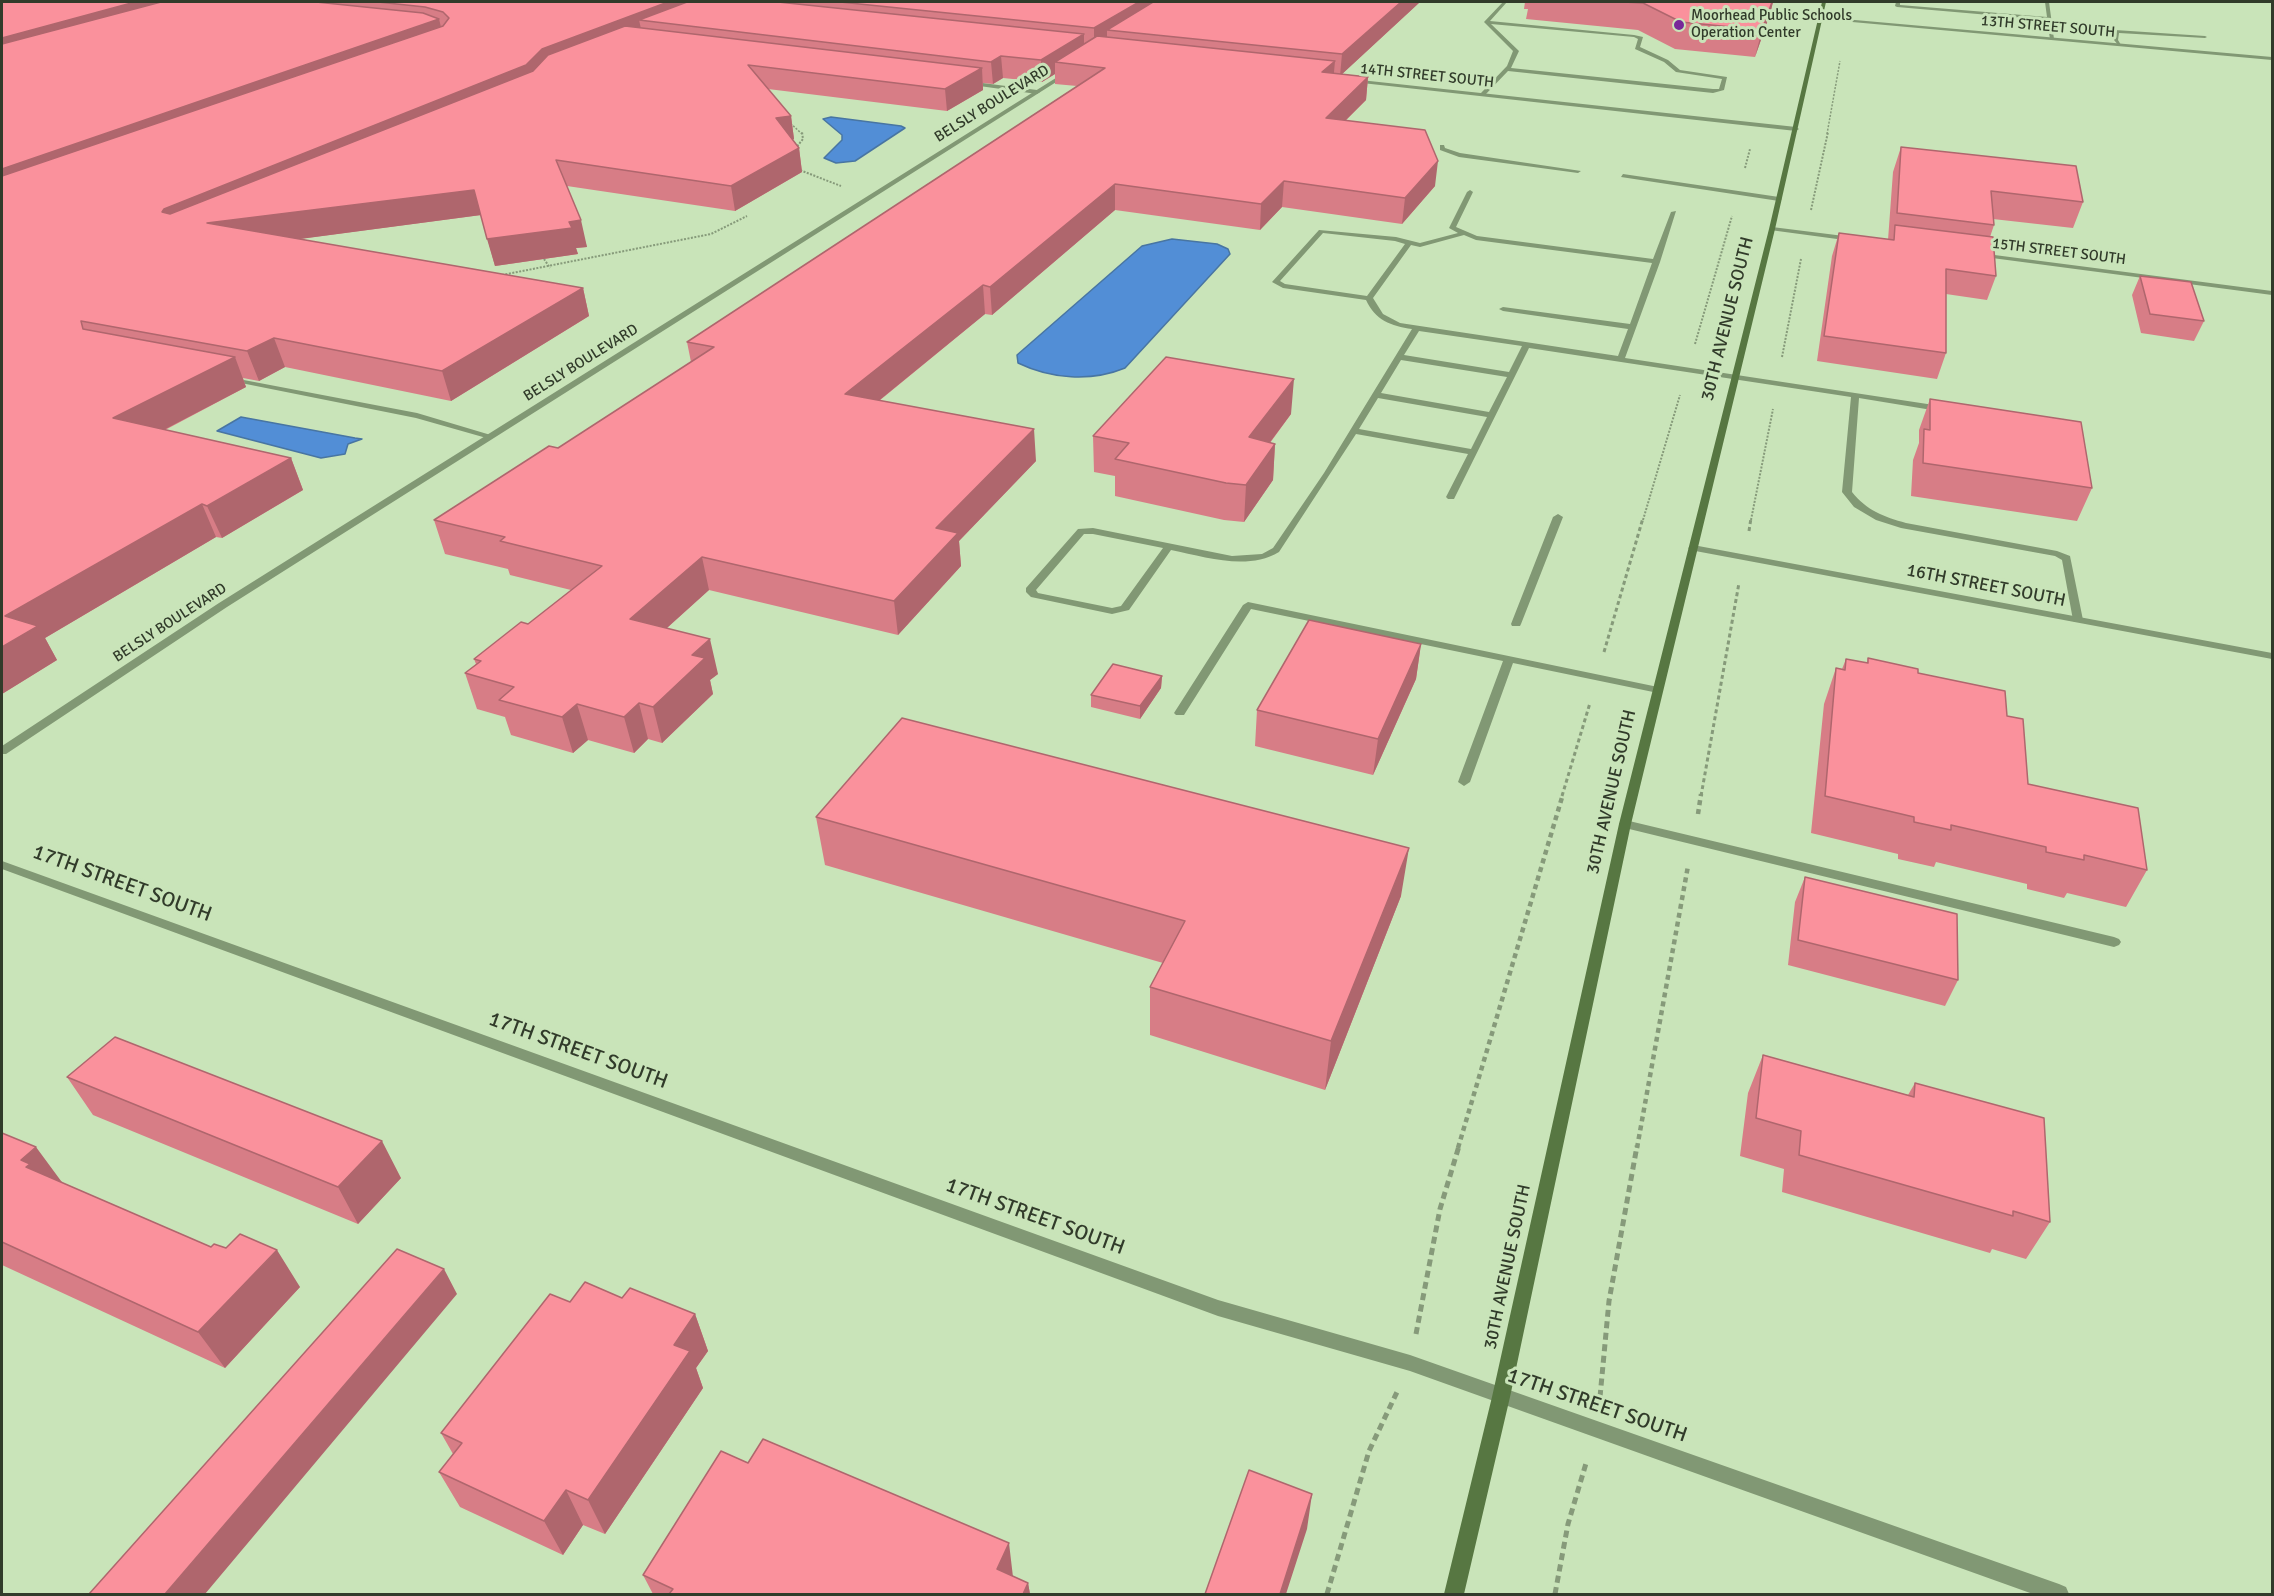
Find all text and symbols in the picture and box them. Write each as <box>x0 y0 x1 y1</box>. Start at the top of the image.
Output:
place label: Moorhead Public Schools Operation Center <box>1691 7 1852 42</box>
street label: 13TH STREET SOUTH <box>1980 12 2116 42</box>
marker: Moorhead Public Schools Operation Center <box>1672 18 1686 32</box>
street label: 14TH STREET SOUTH <box>1359 60 1495 92</box>
street label: BELSLY BOULEVARD <box>931 62 1053 146</box>
street label: 30TH AVENUE SOUTH <box>1697 235 1759 403</box>
street label: 15TH STREET SOUTH <box>1991 235 2127 269</box>
street label: BELSLY BOULEVARD <box>520 321 642 405</box>
street label: 16TH STREET SOUTH <box>1905 560 2067 612</box>
street label: BELSLY BOULEVARD <box>110 580 230 666</box>
street label: 30TH AVENUE SOUTH <box>1583 708 1641 876</box>
street label: 17TH STREET SOUTH <box>29 840 215 928</box>
street label: 17TH STREET SOUTH <box>485 1007 671 1095</box>
street label: 17TH STREET SOUTH <box>942 1173 1128 1261</box>
street label: 30TH AVENUE SOUTH <box>1480 1182 1536 1352</box>
street label: 17TH STREET SOUTH <box>1504 1363 1690 1449</box>

